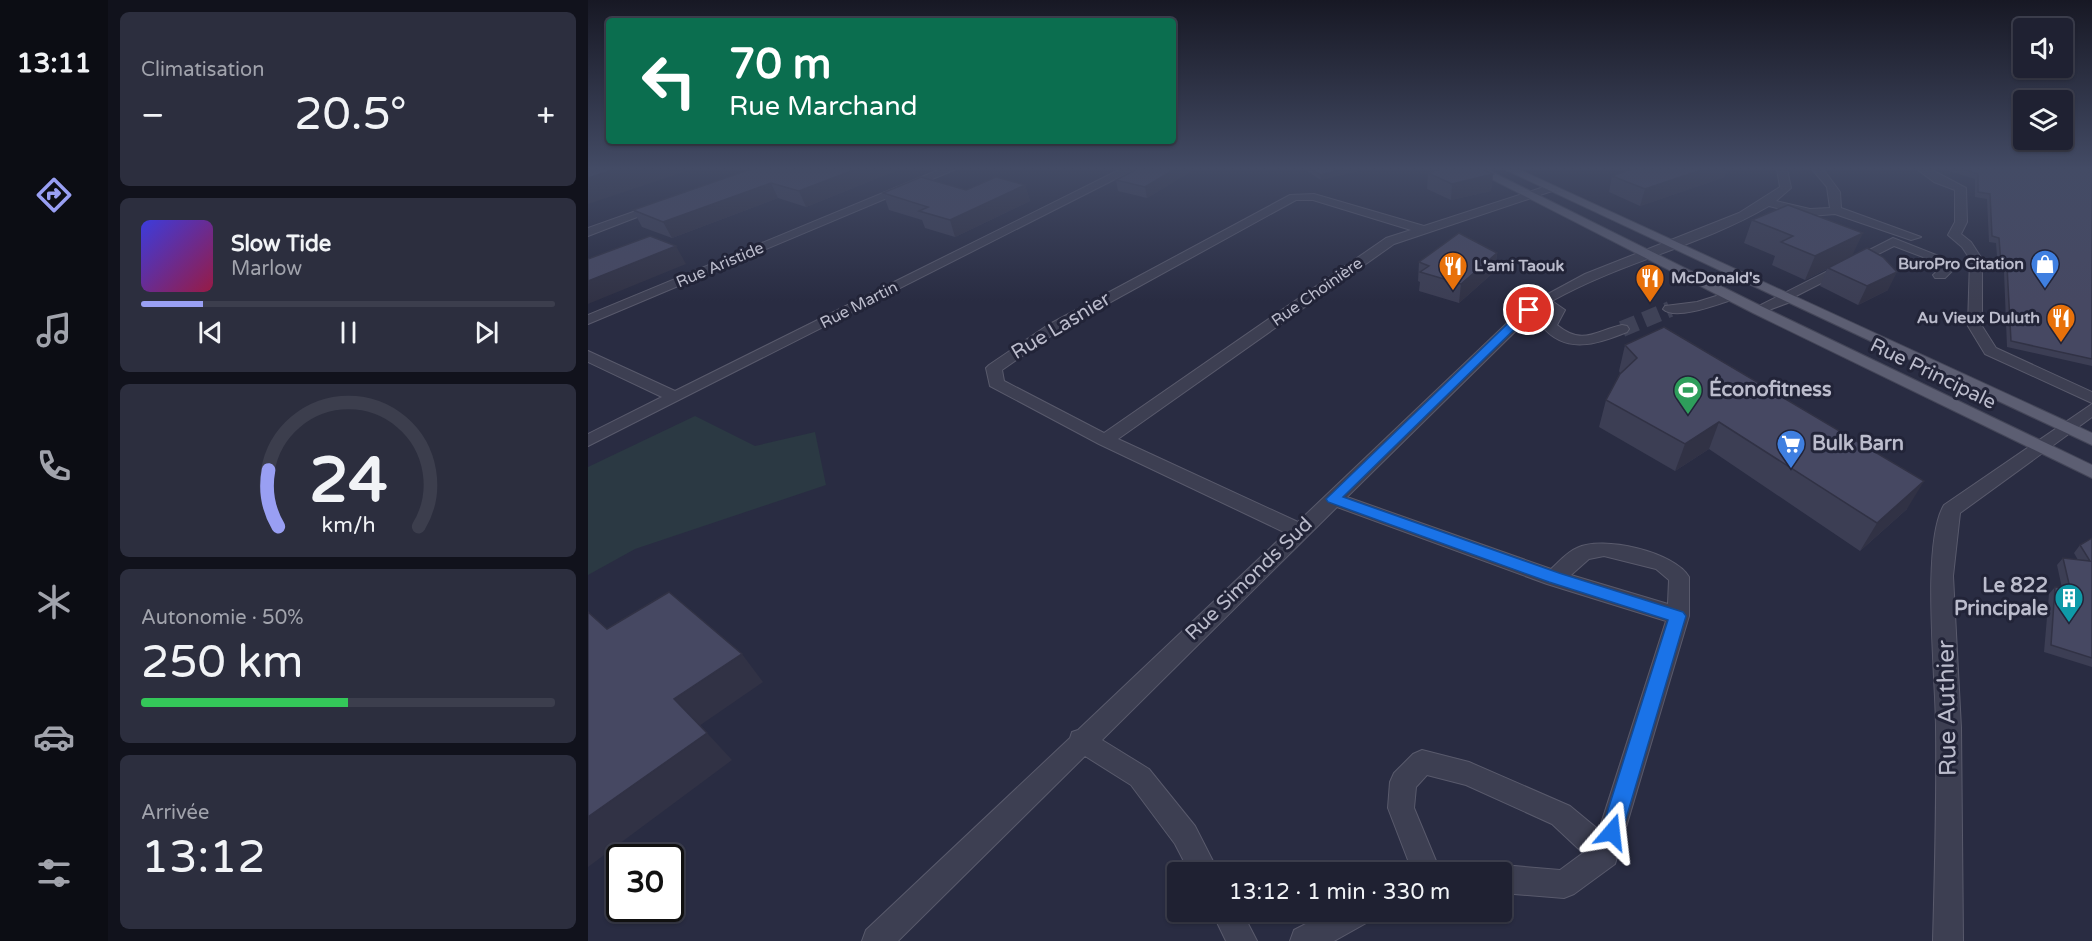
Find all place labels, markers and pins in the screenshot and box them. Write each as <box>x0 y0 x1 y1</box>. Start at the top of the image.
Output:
shop icon: BuroPro Citation <box>2029 248 2061 290</box>
restaurant icon: L'ami Taouk <box>1437 250 1469 292</box>
place label: BuroPro Citation <box>1898 254 2024 274</box>
place label: L'ami Taouk <box>1474 256 1565 276</box>
restaurant icon: McDonald's <box>1634 262 1666 304</box>
place label: McDonald's <box>1671 268 1761 288</box>
pin <box>1503 284 1554 335</box>
restaurant icon: Au Vieux Duluth <box>2045 302 2077 344</box>
place label: Au Vieux Duluth <box>1917 308 2040 328</box>
sports icon: Éconofitness <box>1672 374 1704 416</box>
place label: Éconofitness <box>1709 376 1832 402</box>
supermarket icon: Bulk Barn <box>1775 428 1807 470</box>
place label: Bulk Barn <box>1812 432 1904 456</box>
place label: Le 822 Principale <box>1954 574 2048 621</box>
building icon: Le 822 Principale <box>2053 582 2085 624</box>

